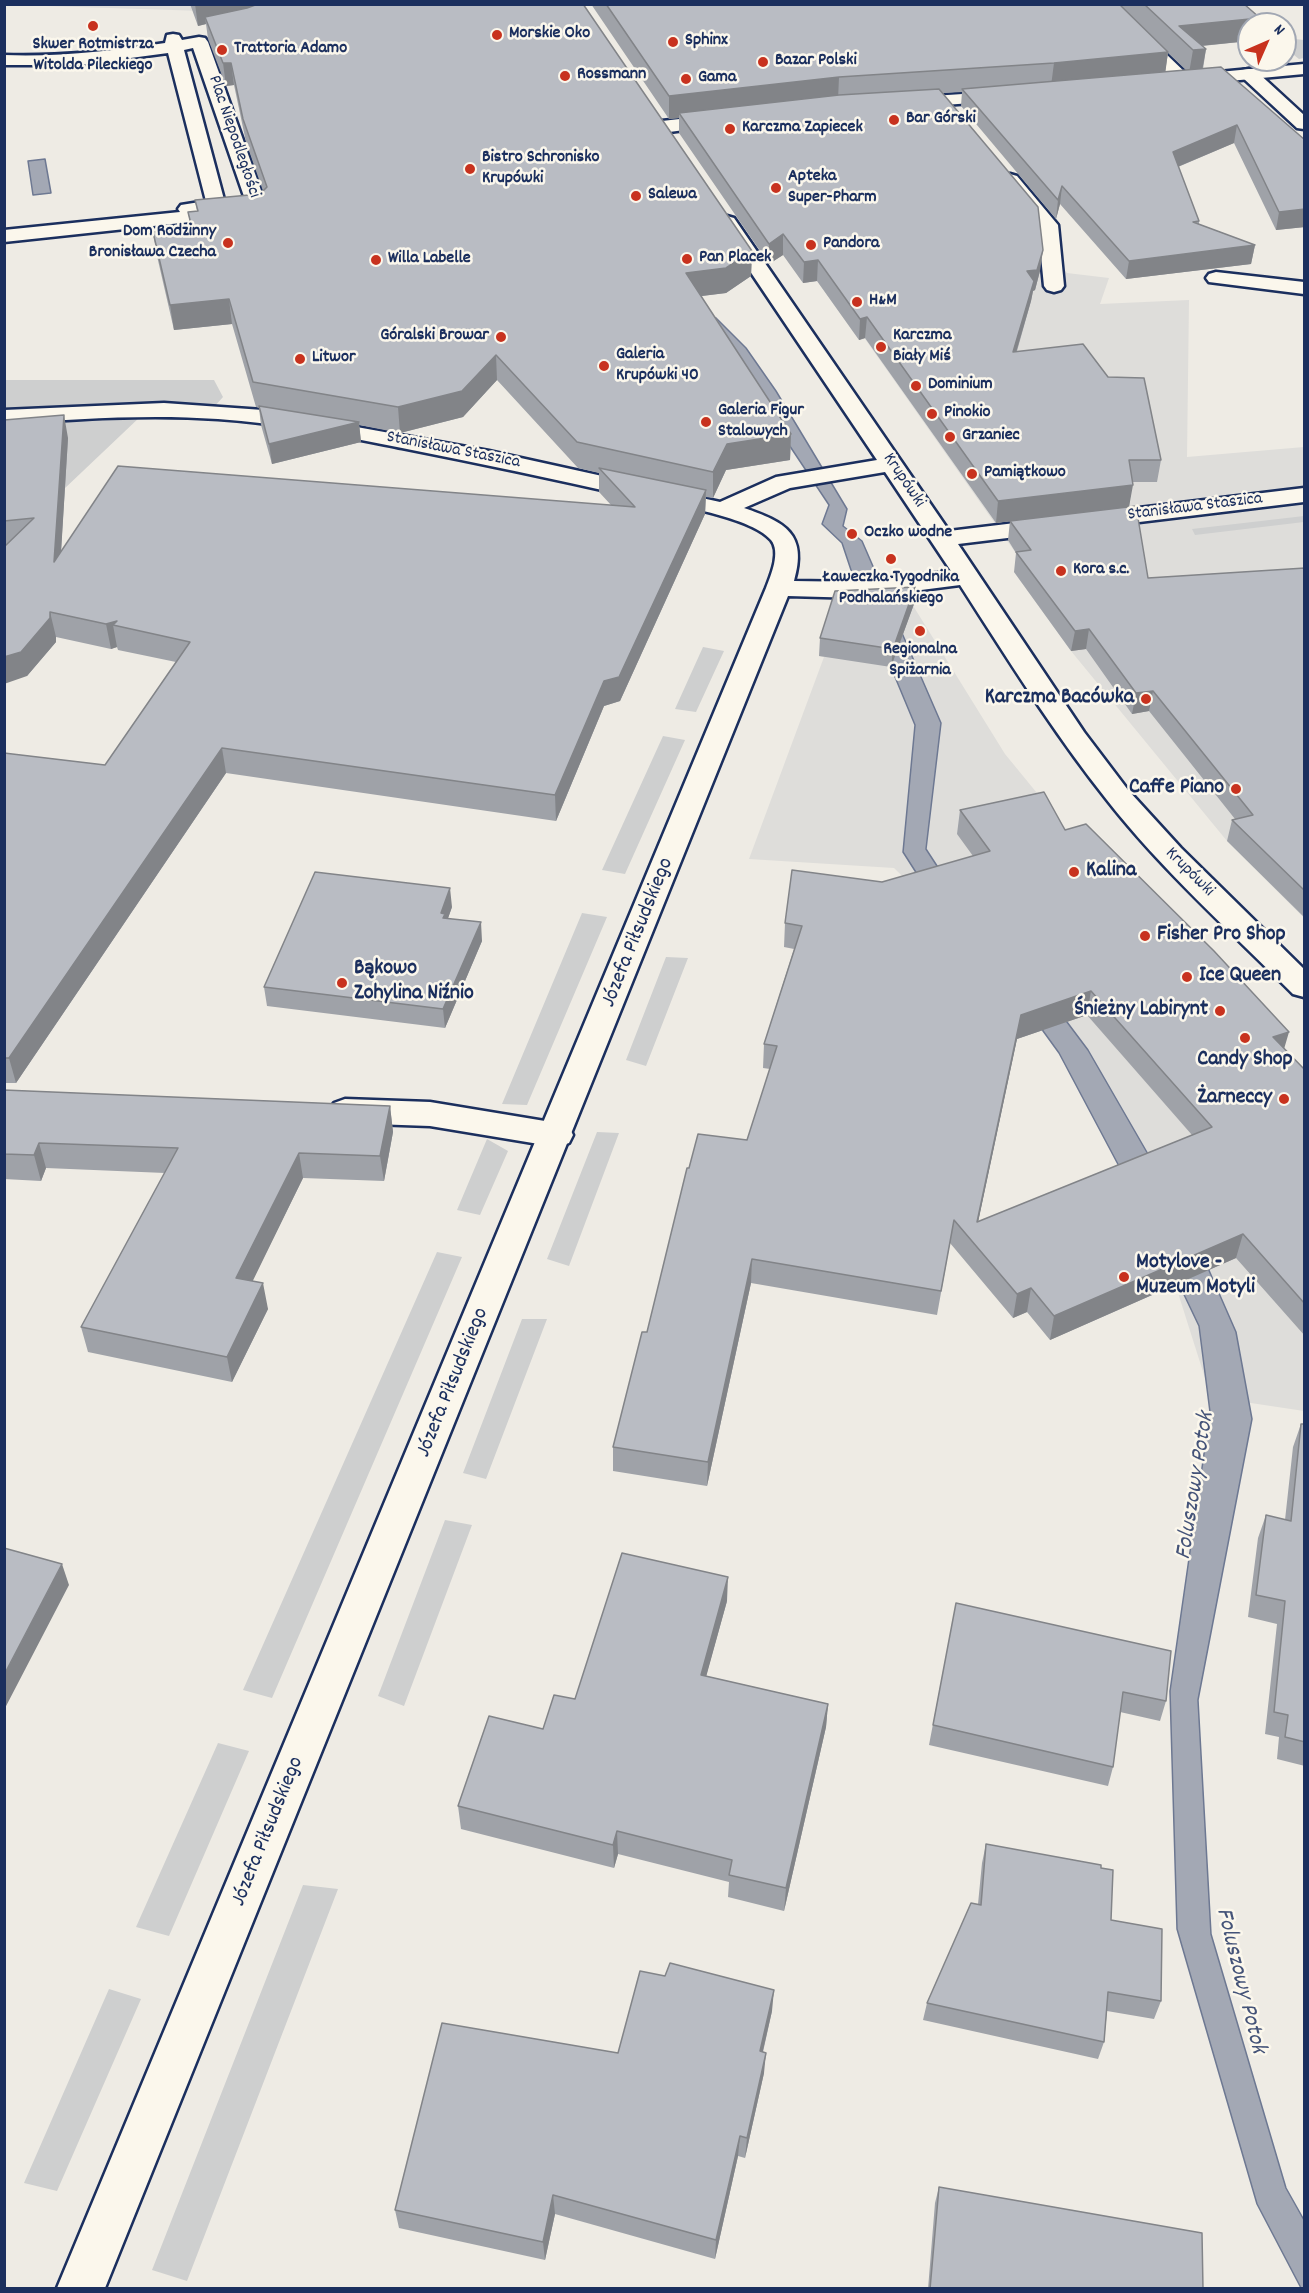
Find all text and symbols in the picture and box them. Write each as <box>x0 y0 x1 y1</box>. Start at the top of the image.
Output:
north arrow <box>1237 12 1297 72</box>
marker: Skwer Rotmistrza Witolda Pileckiego <box>86 19 100 33</box>
text: N <box>1268 19 1290 41</box>
place label: Morskie Oko <box>509 24 590 46</box>
marker: Morskie Oko <box>490 28 504 42</box>
place label: Sphinx <box>685 31 728 53</box>
place label: Skwer Rotmistrza Witolda Pileckiego <box>33 35 153 78</box>
marker: Sphinx <box>666 35 680 49</box>
place label: Trattoria Adamo <box>234 39 347 61</box>
marker: Trattoria Adamo <box>215 43 229 57</box>
place label: Bazar Polski <box>775 51 857 73</box>
marker: Bazar Polski <box>756 55 770 69</box>
place label: Rossmann <box>577 65 646 87</box>
place label: Gama <box>698 68 736 90</box>
marker: Rossmann <box>558 69 572 83</box>
marker: Gama <box>679 72 693 86</box>
street label: Plac Niepodległości <box>202 73 264 201</box>
place label: Bar Górski <box>906 109 976 131</box>
marker: Bar Górski <box>887 113 901 127</box>
place label: Karczma Zapiecek <box>742 118 863 140</box>
marker: Karczma Zapiecek <box>723 122 737 136</box>
place label: Bistro Schronisko Krupówki <box>482 148 600 190</box>
marker: Bistro Schronisko Krupówki <box>463 162 477 176</box>
place label: Apteka Super-Pharm <box>788 167 877 210</box>
marker: Apteka Super-Pharm <box>769 181 783 195</box>
place label: Salewa <box>648 185 697 207</box>
marker: Salewa <box>629 189 643 203</box>
place label: Dom Rodzinny Bronisława Czecha <box>89 222 216 264</box>
place label: Pandora <box>823 234 880 256</box>
marker: Dom Rodzinny Bronisława Czecha <box>221 236 235 250</box>
marker: Pandora <box>804 238 818 252</box>
place label: Pan Placek <box>699 248 771 270</box>
place label: Willa Labelle <box>388 249 471 271</box>
marker: Pan Placek <box>680 252 694 266</box>
marker: Willa Labelle <box>369 253 383 267</box>
place label: H&M <box>869 291 897 313</box>
marker: H&M <box>850 295 864 309</box>
place label: Góralski Browar <box>380 326 489 348</box>
place label: Karczma Biały Miś <box>893 326 951 368</box>
marker: Góralski Browar <box>494 330 508 344</box>
marker: Karczma Biały Miś <box>874 340 888 354</box>
place label: Galeria Krupówki 40 <box>616 345 699 388</box>
place label: Litwor <box>312 348 356 370</box>
marker: Litwor <box>293 352 307 366</box>
marker: Galeria Krupówki 40 <box>597 359 611 373</box>
place label: Dominium <box>928 375 993 397</box>
marker: Dominium <box>909 379 923 393</box>
place label: Galeria Figur Stalowych <box>718 401 804 444</box>
place label: Pinokio <box>944 403 990 425</box>
marker: Pinokio <box>925 407 939 421</box>
marker: Galeria Figur Stalowych <box>699 415 713 429</box>
place label: Grzaniec <box>962 426 1020 448</box>
street label: Stanisława Staszica <box>384 427 522 475</box>
marker: Grzaniec <box>943 430 957 444</box>
street label: Krupówki <box>877 450 929 512</box>
place label: Pamiątkowo <box>984 463 1066 485</box>
marker: Pamiątkowo <box>965 467 979 481</box>
street label: Stanisława Staszica <box>1126 489 1264 527</box>
place label: Oczko wodne <box>864 523 952 545</box>
marker: Oczko wodne <box>845 527 859 541</box>
marker: Ławeczka Tygodnika Podhalańskiego <box>884 552 898 566</box>
place label: Kora s.c. <box>1073 560 1129 582</box>
marker: Kora s.c. <box>1054 564 1068 578</box>
place label: Ławeczka Tygodnika Podhalańskiego <box>823 568 959 610</box>
marker: Regionalna Spiżarnia <box>913 624 927 638</box>
place label: Regionalna Spiżarnia <box>883 640 957 682</box>
place label: Karczma Bacówka <box>985 686 1134 712</box>
marker: Karczma Bacówka <box>1139 692 1153 706</box>
place label: Caffe Piano <box>1129 776 1224 802</box>
marker: Caffe Piano <box>1229 782 1243 796</box>
street label: Krupówki <box>1160 844 1218 902</box>
street label: Józefa Piłsudskiego <box>597 854 681 1012</box>
place label: Kalina <box>1086 859 1136 885</box>
marker: Kalina <box>1067 865 1081 879</box>
place label: Fisher Pro Shop <box>1157 923 1286 949</box>
marker: Fisher Pro Shop <box>1138 929 1152 943</box>
place label: Bąkowo Zohylina Niźnio <box>354 957 474 1008</box>
place label: Ice Queen <box>1199 964 1281 990</box>
marker: Ice Queen <box>1180 970 1194 984</box>
marker: Bąkowo Zohylina Niźnio <box>335 976 349 990</box>
place label: Śnieżny Labirynt <box>1074 998 1208 1024</box>
marker: Śnieżny Labirynt <box>1213 1004 1227 1018</box>
marker: Candy Shop <box>1238 1031 1252 1045</box>
place label: Candy Shop <box>1197 1048 1293 1074</box>
place label: Żarneccy <box>1197 1086 1272 1112</box>
marker: Żarneccy <box>1277 1092 1291 1106</box>
place label: Motylove - Muzeum Motyli <box>1136 1251 1255 1302</box>
marker: Motylove - Muzeum Motyli <box>1117 1270 1131 1284</box>
street label: Józefa Piłsudskiego <box>412 1304 496 1462</box>
water label: Foluszowy Potok <box>1171 1410 1223 1562</box>
street label: Józefa Piłsudskiego <box>227 1753 311 1911</box>
water label: Foluszowy Potok <box>1207 1905 1271 2057</box>

